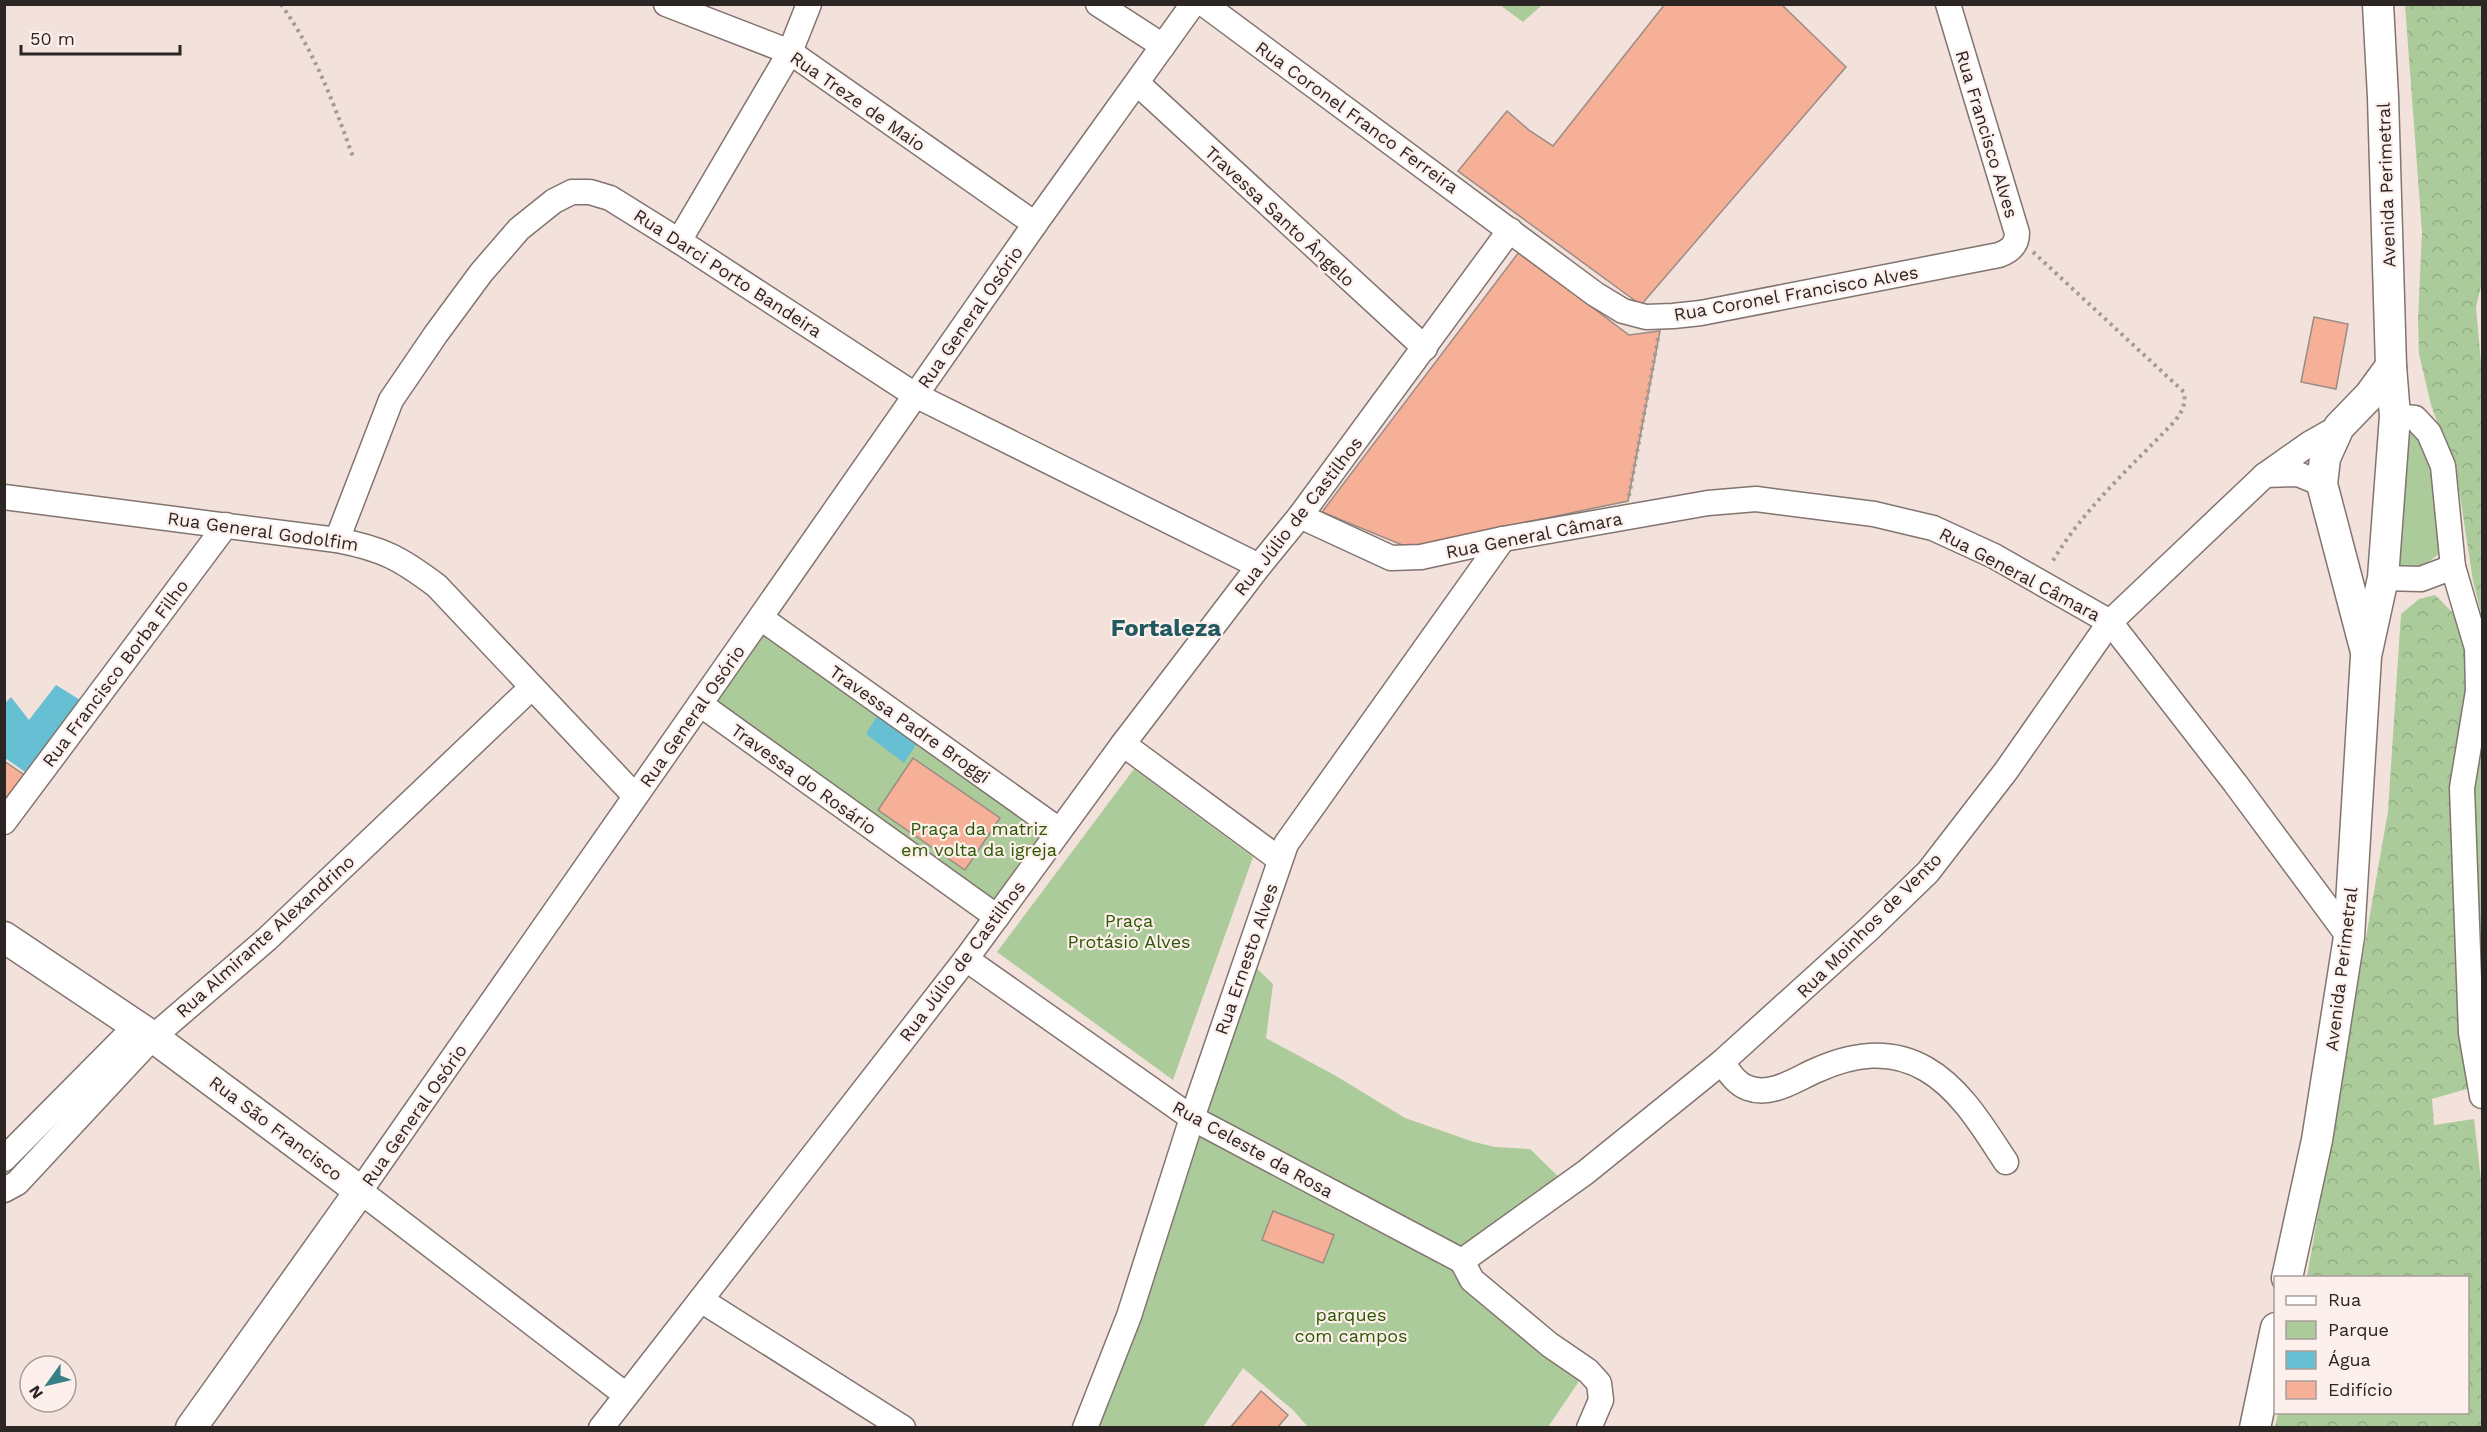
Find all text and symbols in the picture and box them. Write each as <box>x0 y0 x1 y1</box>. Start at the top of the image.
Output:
scale bar <box>21 18 180 56</box>
text: 50 m <box>30 28 75 49</box>
street label: Rua Coronel Franco Ferreira <box>1252 36 1462 198</box>
street label: Rua Treze de Maio <box>786 46 930 156</box>
street label: Rua Francisco Alves <box>1951 48 2023 220</box>
street label: Avenida Perimetral <box>2373 102 2399 268</box>
street label: Travessa Santo Ângelo <box>1201 141 1359 291</box>
street label: Rua Darci Porto Bandeira <box>630 204 826 342</box>
street label: Rua General Osório <box>913 242 1027 392</box>
street label: Rua Coronel Francisco Alves <box>1672 261 1920 325</box>
street label: Rua Júlio de Castilhos <box>1229 432 1367 600</box>
street label: Rua General Godolfim <box>166 507 360 555</box>
street label: Rua General Câmara <box>1444 508 1624 562</box>
street label: Rua General Câmara <box>1936 523 2104 625</box>
street label: Rua Francisco Borba Filho <box>38 575 192 771</box>
district label: Fortaleza <box>1111 614 1221 642</box>
street label: Rua General Osório <box>635 641 749 791</box>
street label: Travessa Padre Broggi <box>826 661 994 787</box>
street label: Travessa do Rosário <box>727 719 881 839</box>
park label: Praça da matriz em volta da igreja <box>901 818 1057 860</box>
street label: Rua Moinhos de Vento <box>1792 848 1946 1002</box>
street label: Rua Almirante Alexandrino <box>172 850 358 1022</box>
street label: Rua Júlio de Castilhos <box>895 876 1029 1046</box>
street label: Rua Ernesto Alves <box>1210 881 1282 1037</box>
street label: Avenida Perimetral <box>2321 885 2362 1052</box>
park label: Praça Protásio Alves <box>1067 910 1191 952</box>
street label: Rua General Osório <box>357 1040 471 1190</box>
street label: Rua São Francisco <box>205 1071 347 1185</box>
street label: Rua Celeste da Rosa <box>1169 1096 1337 1202</box>
legend <box>2274 1276 2469 1414</box>
text: Rua <box>2328 1289 2361 1310</box>
park label: parques com campos <box>1294 1304 1408 1346</box>
text: Parque <box>2328 1319 2389 1340</box>
text: Água <box>2328 1349 2371 1370</box>
north arrow <box>18 1354 78 1414</box>
text: Edifício <box>2328 1379 2393 1400</box>
text: N <box>25 1382 47 1402</box>

